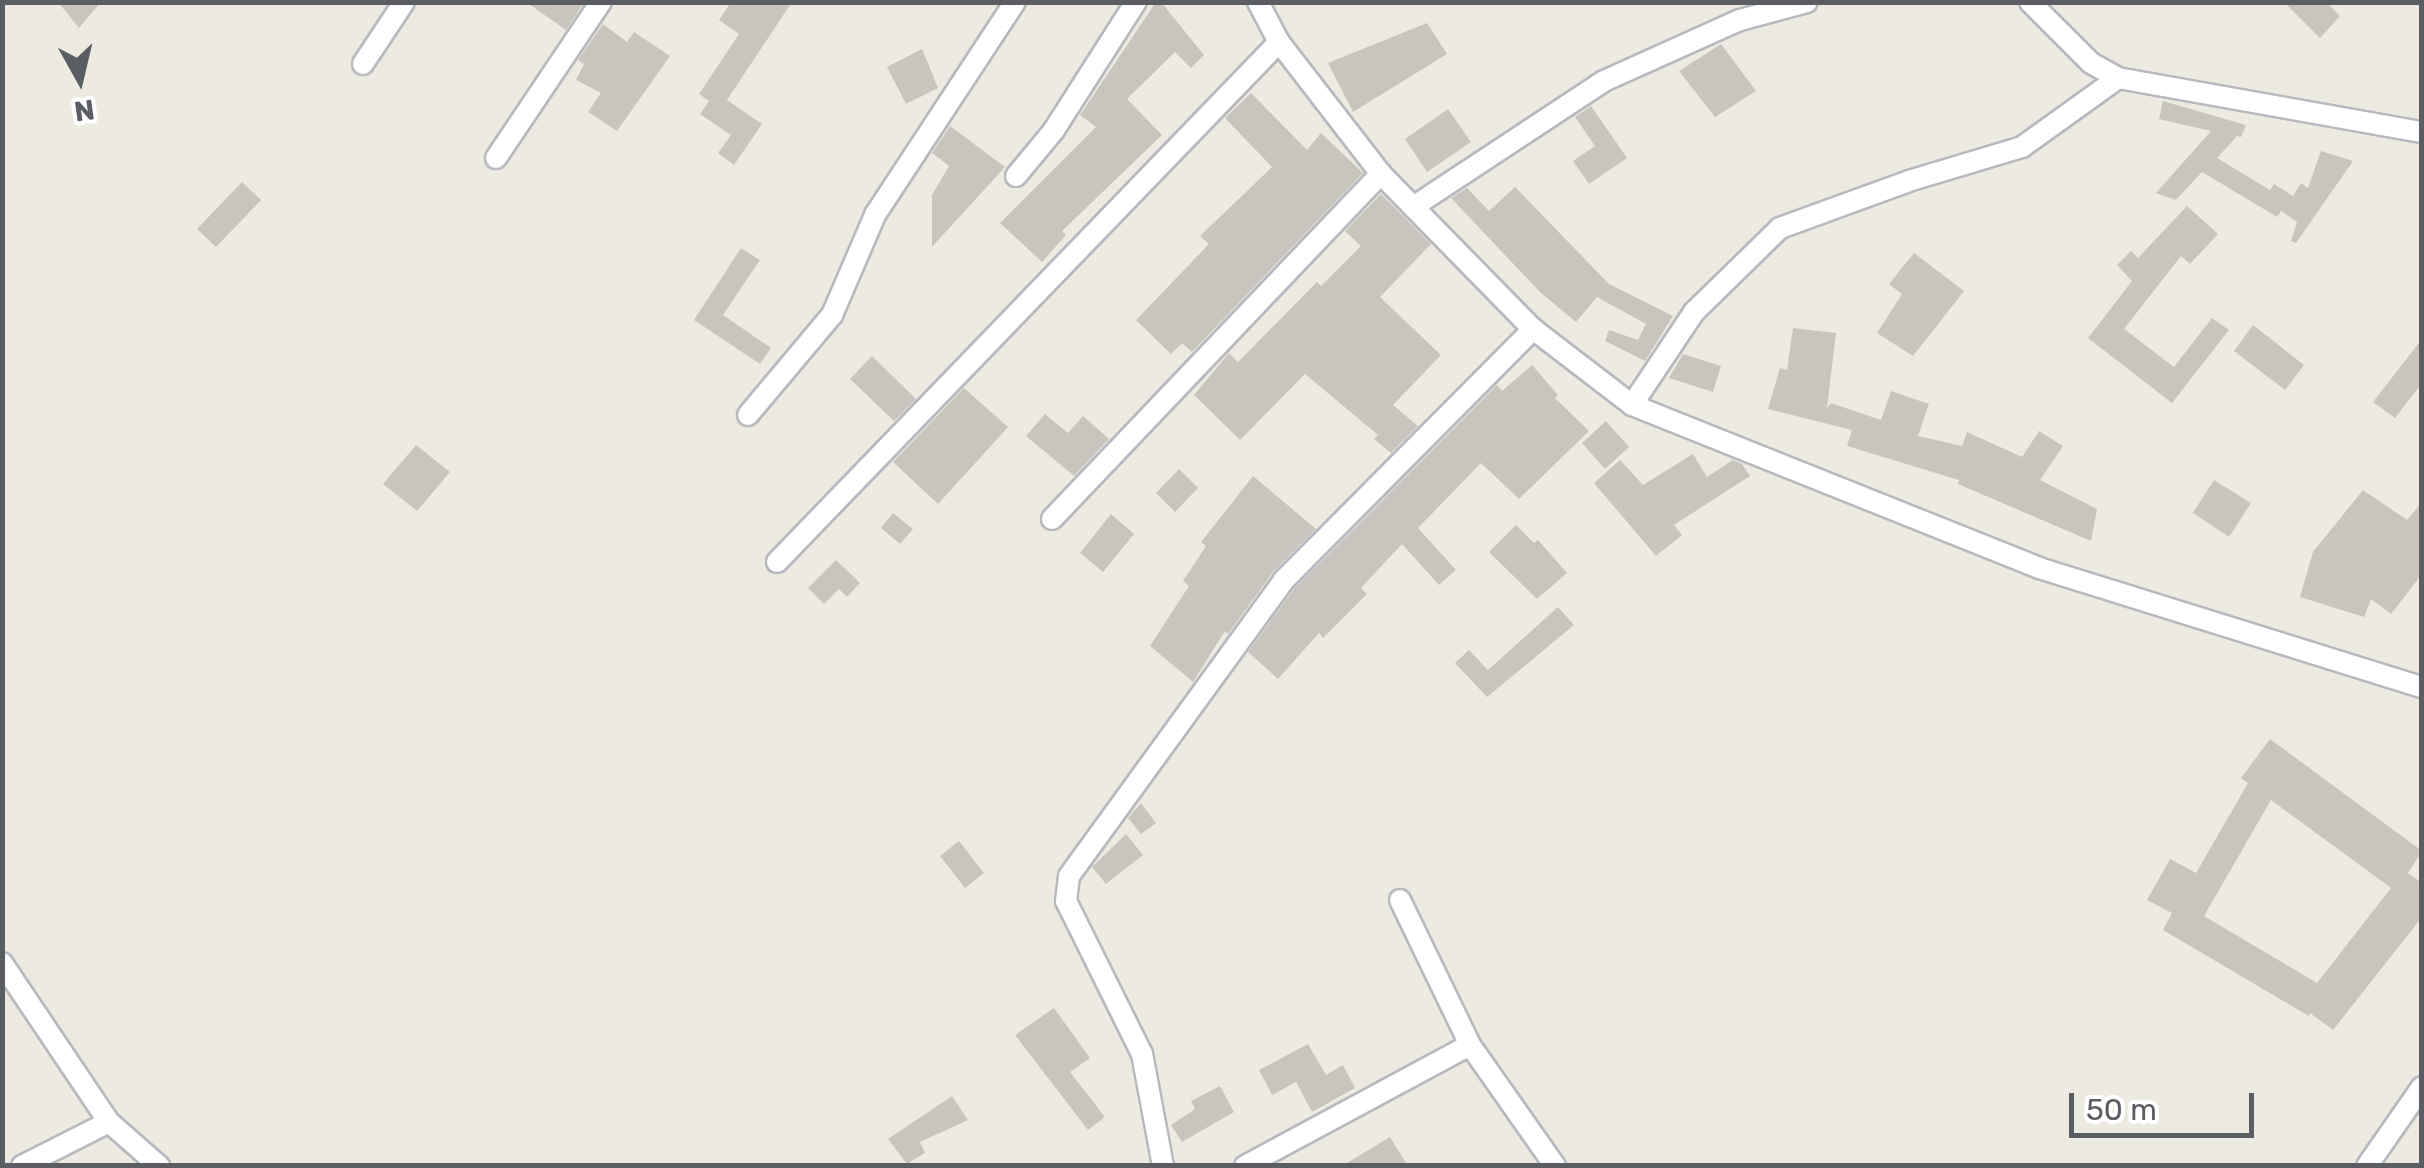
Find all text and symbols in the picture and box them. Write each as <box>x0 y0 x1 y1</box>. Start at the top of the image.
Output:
north arrow <box>30 30 130 130</box>
text: N <box>72 92 97 128</box>
scale bar <box>2074 1073 2259 1135</box>
text: 50 m <box>2086 1092 2157 1128</box>

